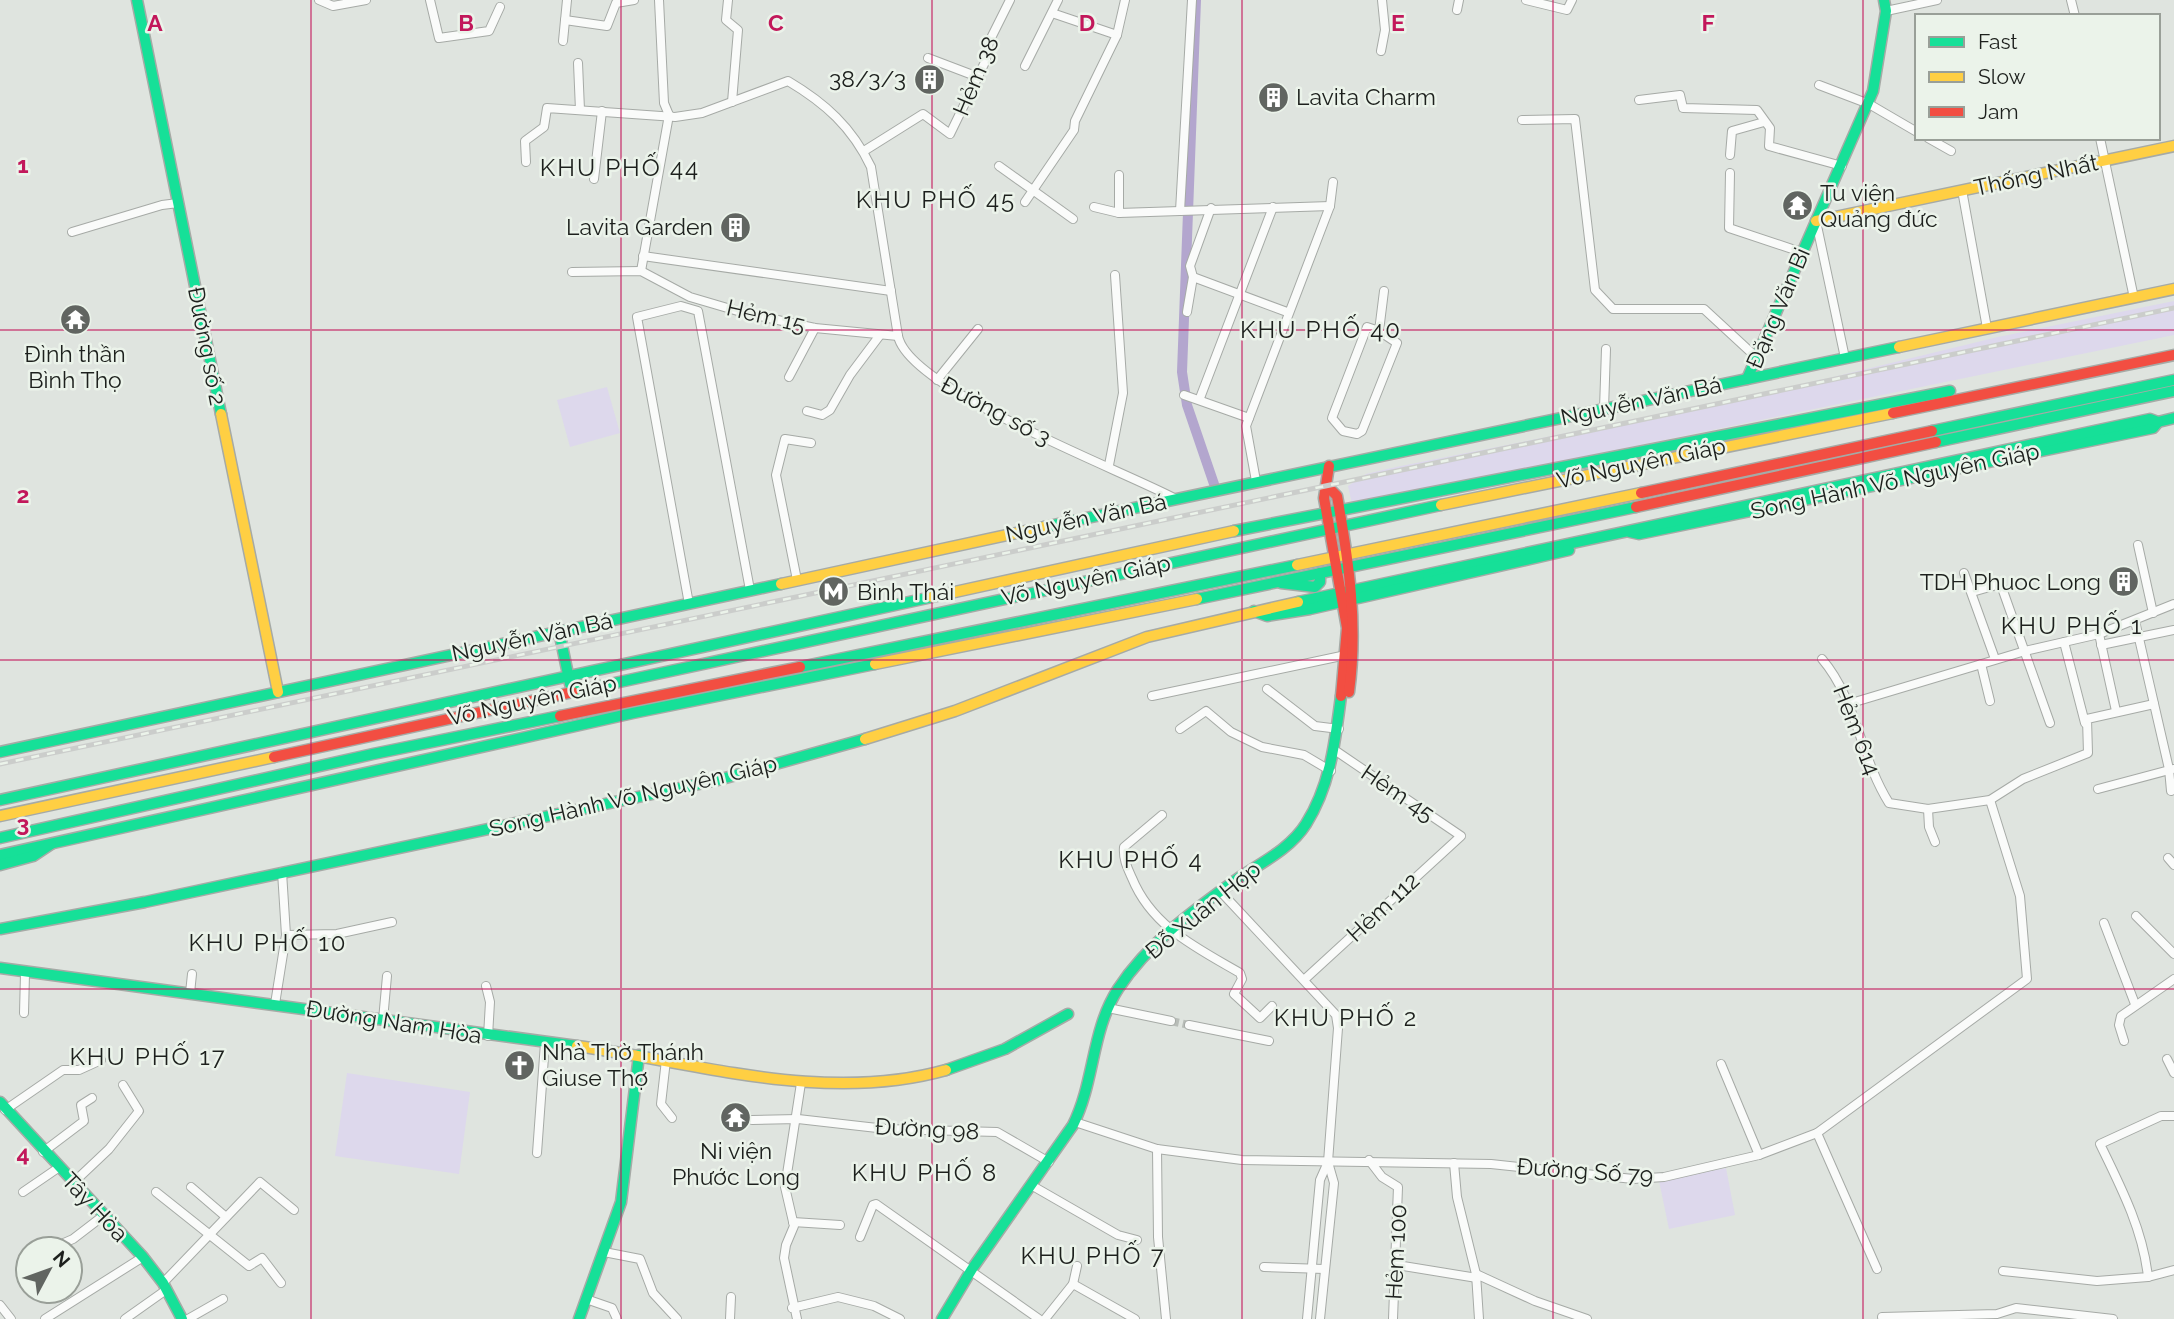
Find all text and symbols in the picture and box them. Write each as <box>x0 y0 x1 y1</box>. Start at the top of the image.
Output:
text: A <box>147 9 163 36</box>
text: B <box>458 9 474 36</box>
text: C <box>768 9 784 36</box>
text: D <box>1079 9 1095 36</box>
text: E <box>1391 9 1405 36</box>
text: F <box>1701 9 1715 36</box>
legend <box>1915 14 2160 140</box>
text: Fast <box>1978 29 2018 54</box>
street label: Hẻm 38 <box>947 32 1004 119</box>
building icon: 38/3/3 <box>912 62 946 96</box>
text: Slow <box>1978 64 2026 89</box>
place label: 38/3/3 <box>829 65 906 92</box>
building icon: Lavita Charm <box>1256 80 1290 114</box>
place label: Lavita Charm <box>1296 83 1436 110</box>
text: Jam <box>1978 99 2019 124</box>
street label: Thống Nhất <box>1971 148 2101 201</box>
text: 1 <box>17 151 29 178</box>
district label: KHU PHỐ 44 <box>540 152 700 182</box>
place label: Tu viện Quảng đức <box>1820 179 1938 232</box>
district label: KHU PHỐ 45 <box>856 184 1016 214</box>
temple icon: Tu viện Quảng đức <box>1780 189 1814 223</box>
building icon: Lavita Garden <box>719 210 753 244</box>
place label: Lavita Garden <box>566 213 713 240</box>
street label: Đặng Văn Bi <box>1740 243 1815 372</box>
street label: Đường số 2 <box>183 284 232 407</box>
street label: Hẻm 15 <box>724 293 808 338</box>
temple icon: Đình thần Bình Thọ <box>58 303 92 337</box>
district label: KHU PHỐ 40 <box>1240 314 1402 344</box>
place label: Đình thần Bình Thọ <box>24 340 126 393</box>
street label: Đường số 3 <box>937 370 1056 451</box>
street label: Nguyễn Văn Bá <box>1558 370 1724 431</box>
street label: Võ Nguyên Giáp <box>1554 431 1728 494</box>
street label: Song Hành Võ Nguyên Giáp <box>1748 437 2042 524</box>
text: 2 <box>17 481 29 508</box>
street label: Nguyễn Văn Bá <box>1003 487 1169 548</box>
street label: Võ Nguyên Giáp <box>999 548 1173 611</box>
building icon: TDH Phuoc Long <box>2107 565 2141 599</box>
place label: TDH Phuoc Long <box>1920 568 2101 595</box>
metro station icon: Bình Thái <box>817 575 851 609</box>
place label: Bình Thái <box>857 578 954 605</box>
street label: Nguyễn Văn Bá <box>449 606 615 667</box>
district label: KHU PHỐ 1 <box>2001 610 2143 640</box>
street label: Võ Nguyên Giáp <box>445 668 619 731</box>
street label: Hẻm 614 <box>1828 681 1887 778</box>
street label: Song Hành Võ Nguyên Giáp <box>486 749 779 842</box>
street label: Hẻm 45 <box>1357 758 1440 827</box>
text: 3 <box>17 810 29 837</box>
district label: KHU PHỐ 4 <box>1058 844 1204 874</box>
street label: Đỗ Xuân Hợp <box>1140 855 1266 964</box>
street label: Hẻm 112 <box>1341 866 1424 947</box>
district label: KHU PHỐ 10 <box>188 927 348 957</box>
street label: Đường Nam Hòa <box>304 994 484 1049</box>
district label: KHU PHỐ 2 <box>1274 1002 1418 1032</box>
place label: Nhà Thờ Thánh Giuse Thợ <box>542 1038 704 1091</box>
district label: KHU PHỐ 17 <box>69 1041 227 1071</box>
church icon: Nhà Thờ Thánh Giuse Thợ <box>502 1048 536 1082</box>
temple icon: Ni viện Phước Long <box>719 1100 753 1134</box>
street label: Đường 98 <box>874 1112 980 1145</box>
place label: Ni viện Phước Long <box>672 1137 800 1190</box>
text: 4 <box>16 1140 30 1167</box>
street label: Đường Số 79 <box>1516 1152 1654 1189</box>
district label: KHU PHỐ 8 <box>852 1157 998 1187</box>
street label: Tây Hòa <box>57 1167 134 1247</box>
street label: Hẻm 100 <box>1380 1204 1411 1300</box>
north arrow <box>14 1235 84 1305</box>
district label: KHU PHỐ 7 <box>1020 1240 1166 1270</box>
text: N <box>49 1246 75 1272</box>

